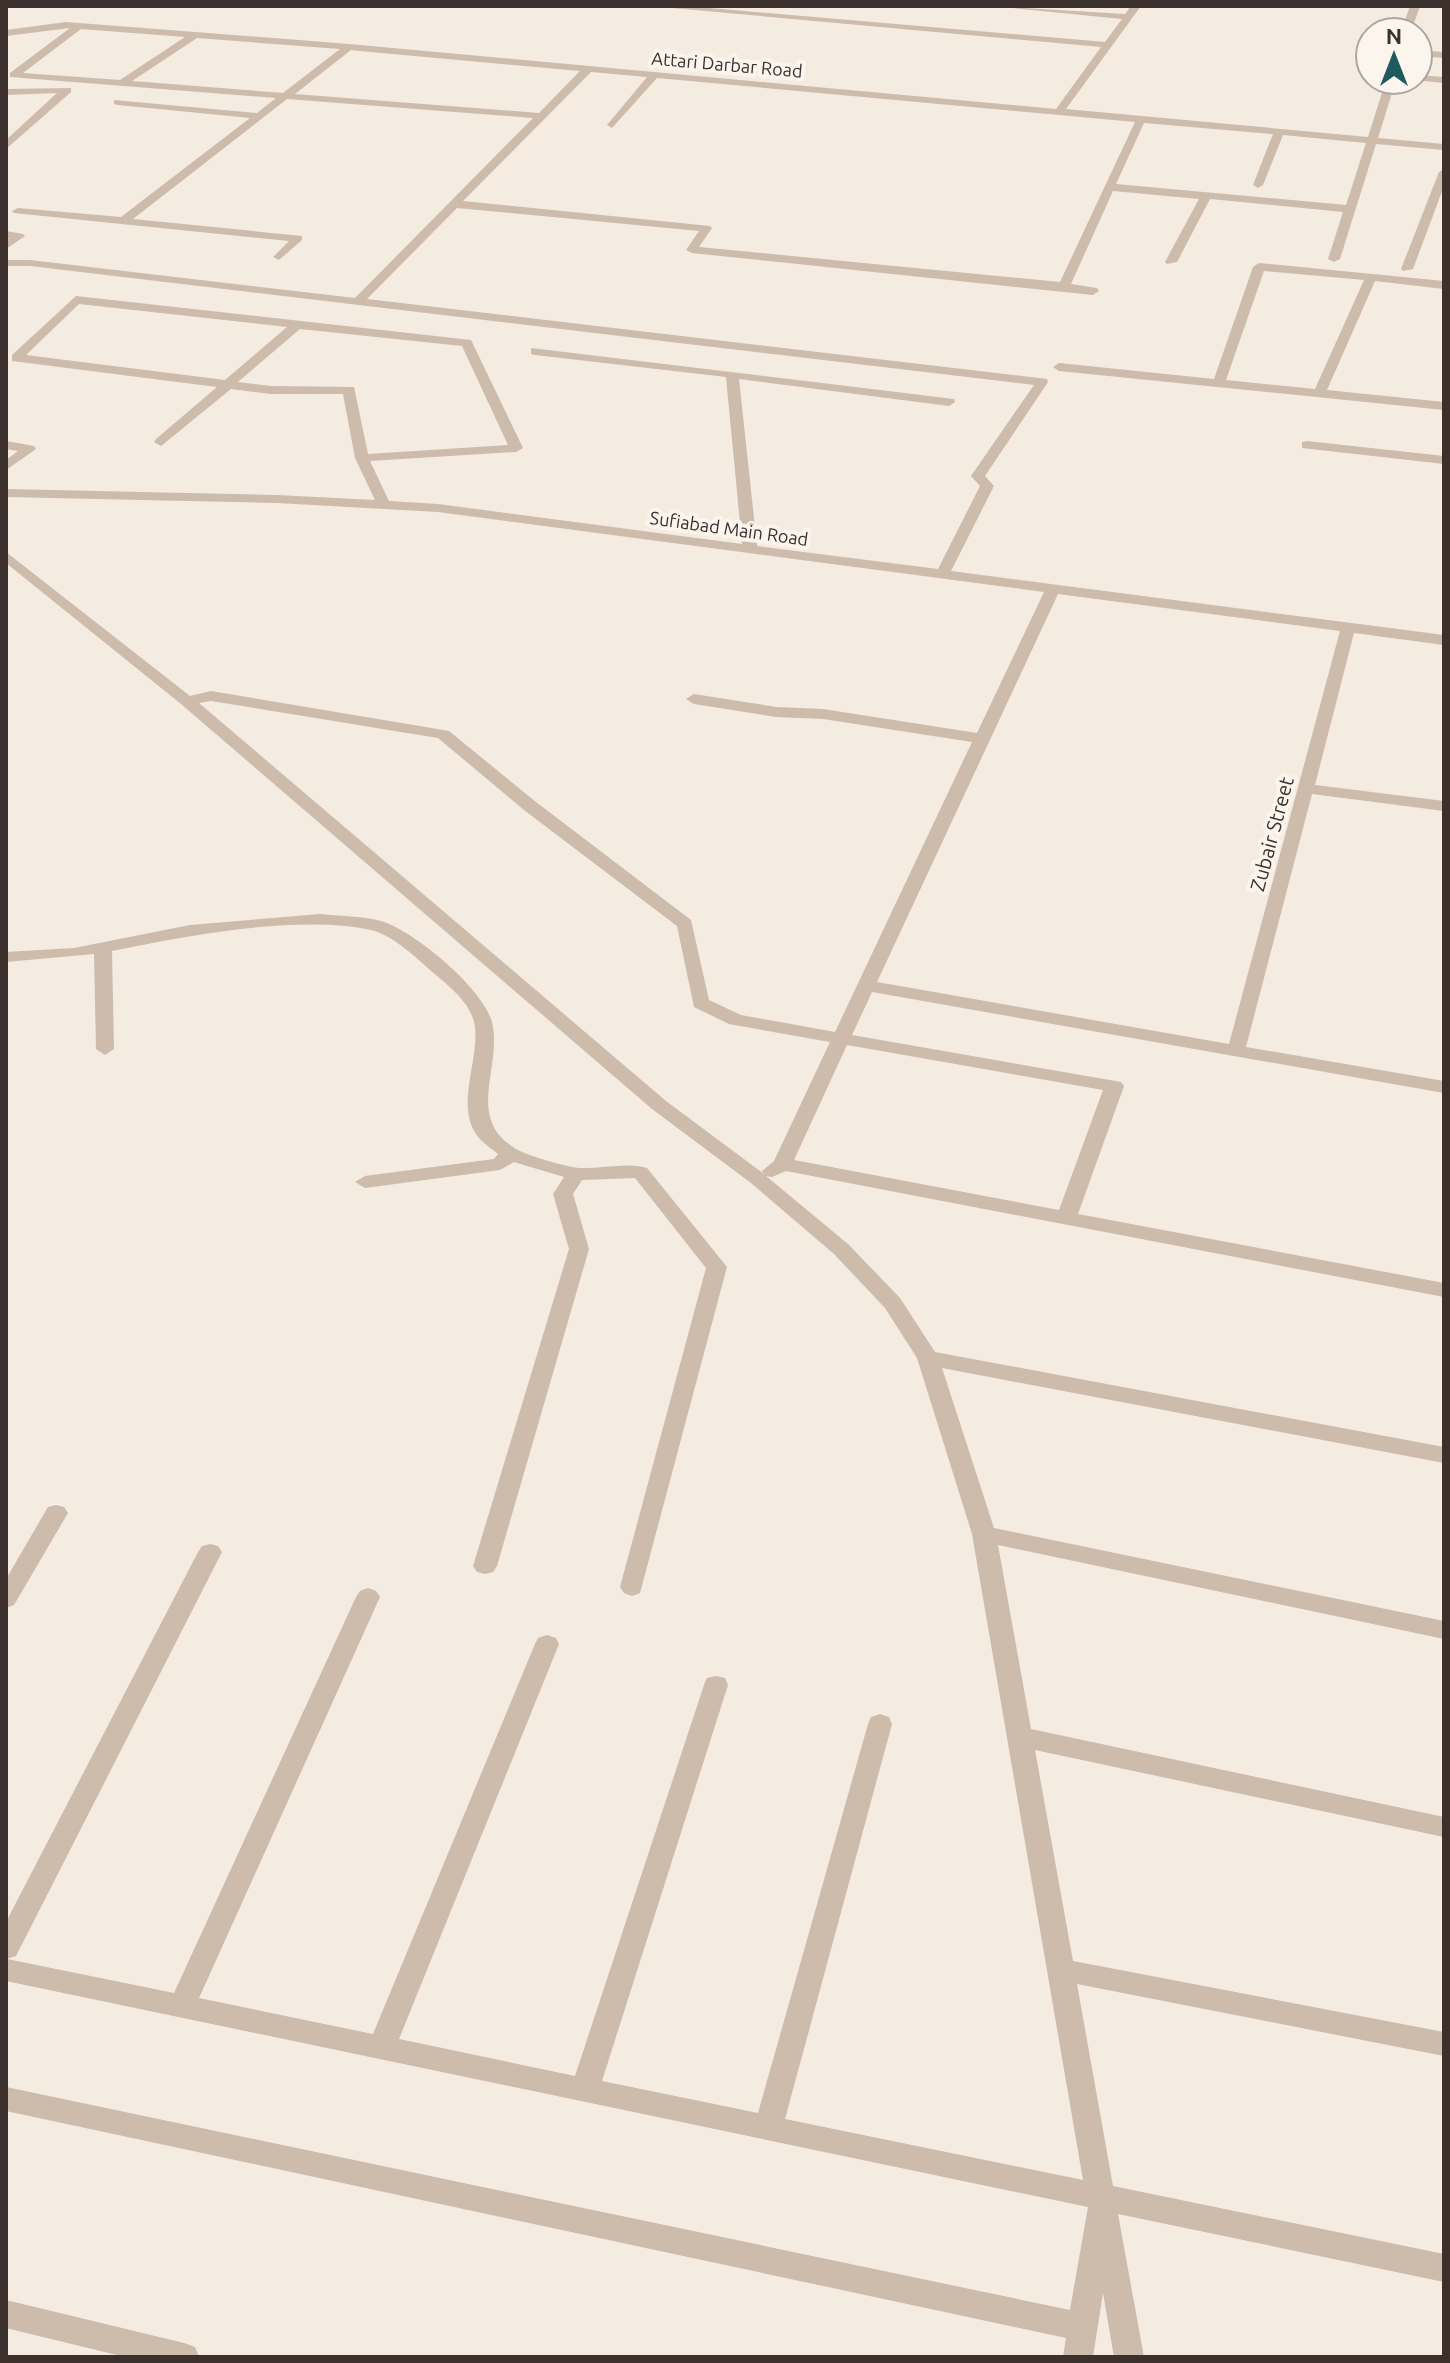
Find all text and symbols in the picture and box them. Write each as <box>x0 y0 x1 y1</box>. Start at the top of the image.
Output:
north arrow <box>1354 16 1434 96</box>
text: N <box>1386 23 1402 48</box>
street label: Attari Darbar Road <box>651 47 803 81</box>
street label: Sufiabad Main Road <box>649 507 810 549</box>
street label: Zubair Street <box>1245 774 1298 894</box>

